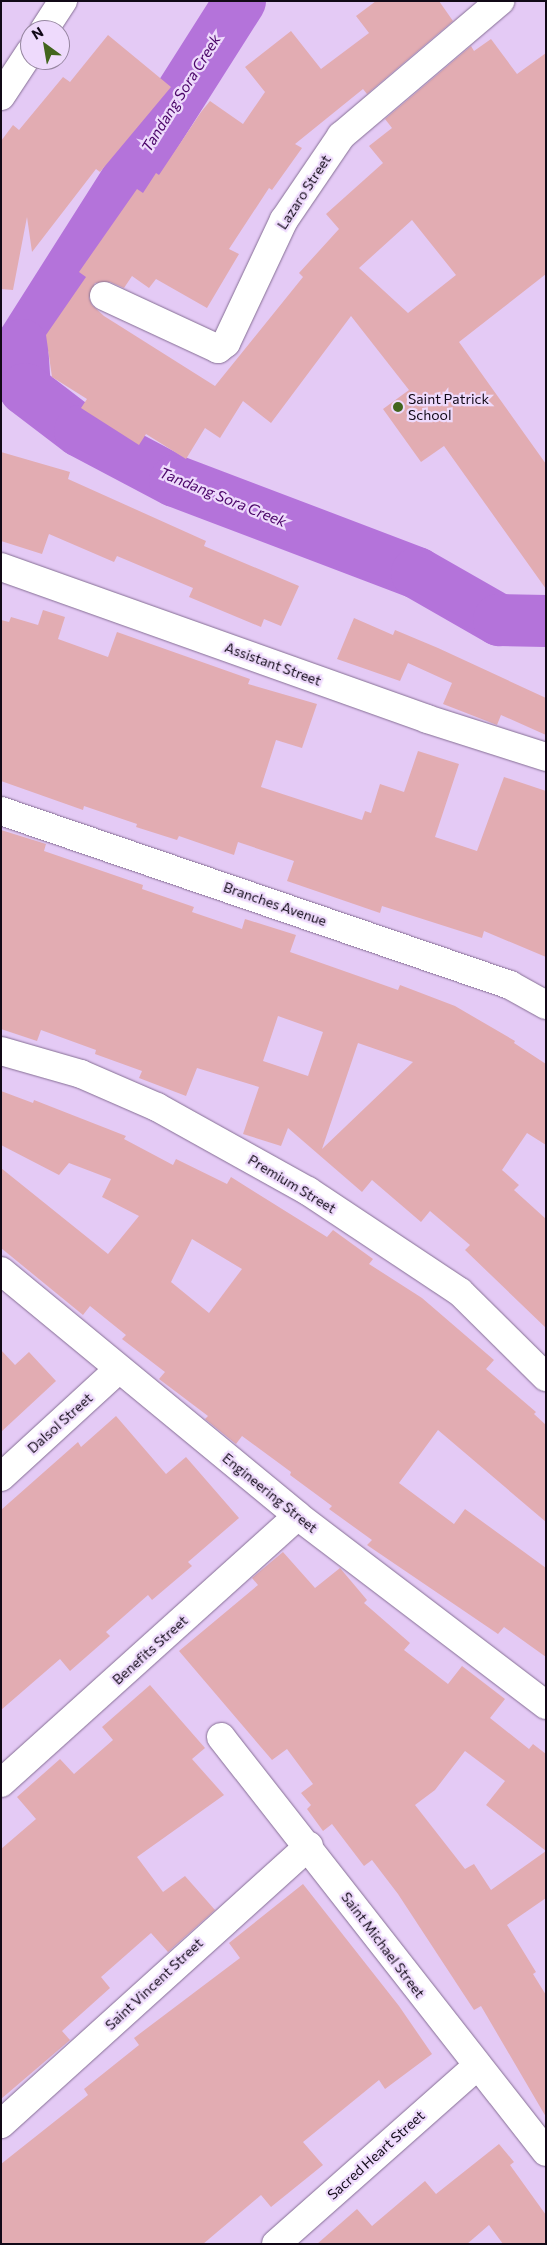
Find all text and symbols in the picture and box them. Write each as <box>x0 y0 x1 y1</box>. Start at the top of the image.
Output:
north arrow <box>20 20 70 70</box>
text: N <box>28 23 46 43</box>
water label: Tandang Sora Creek <box>138 31 224 155</box>
street label: Lazaro Street <box>274 152 334 232</box>
place label: Saint Patrick School <box>408 391 489 424</box>
marker: Saint Patrick School <box>392 401 404 413</box>
water label: Tandang Sora Creek <box>157 463 289 531</box>
street label: Assistant Street <box>222 639 324 689</box>
street label: Branches Avenue <box>221 878 329 930</box>
street label: Premium Street <box>245 1151 339 1217</box>
street label: Dalsol Street <box>24 1389 96 1457</box>
street label: Engineering Street <box>219 1450 321 1536</box>
street label: Benefits Street <box>109 1612 191 1688</box>
street label: Saint Michael Street <box>338 1889 428 2001</box>
street label: Saint Vincent Street <box>102 1935 206 2033</box>
street label: Sacred Heart Street <box>324 2107 428 2203</box>

